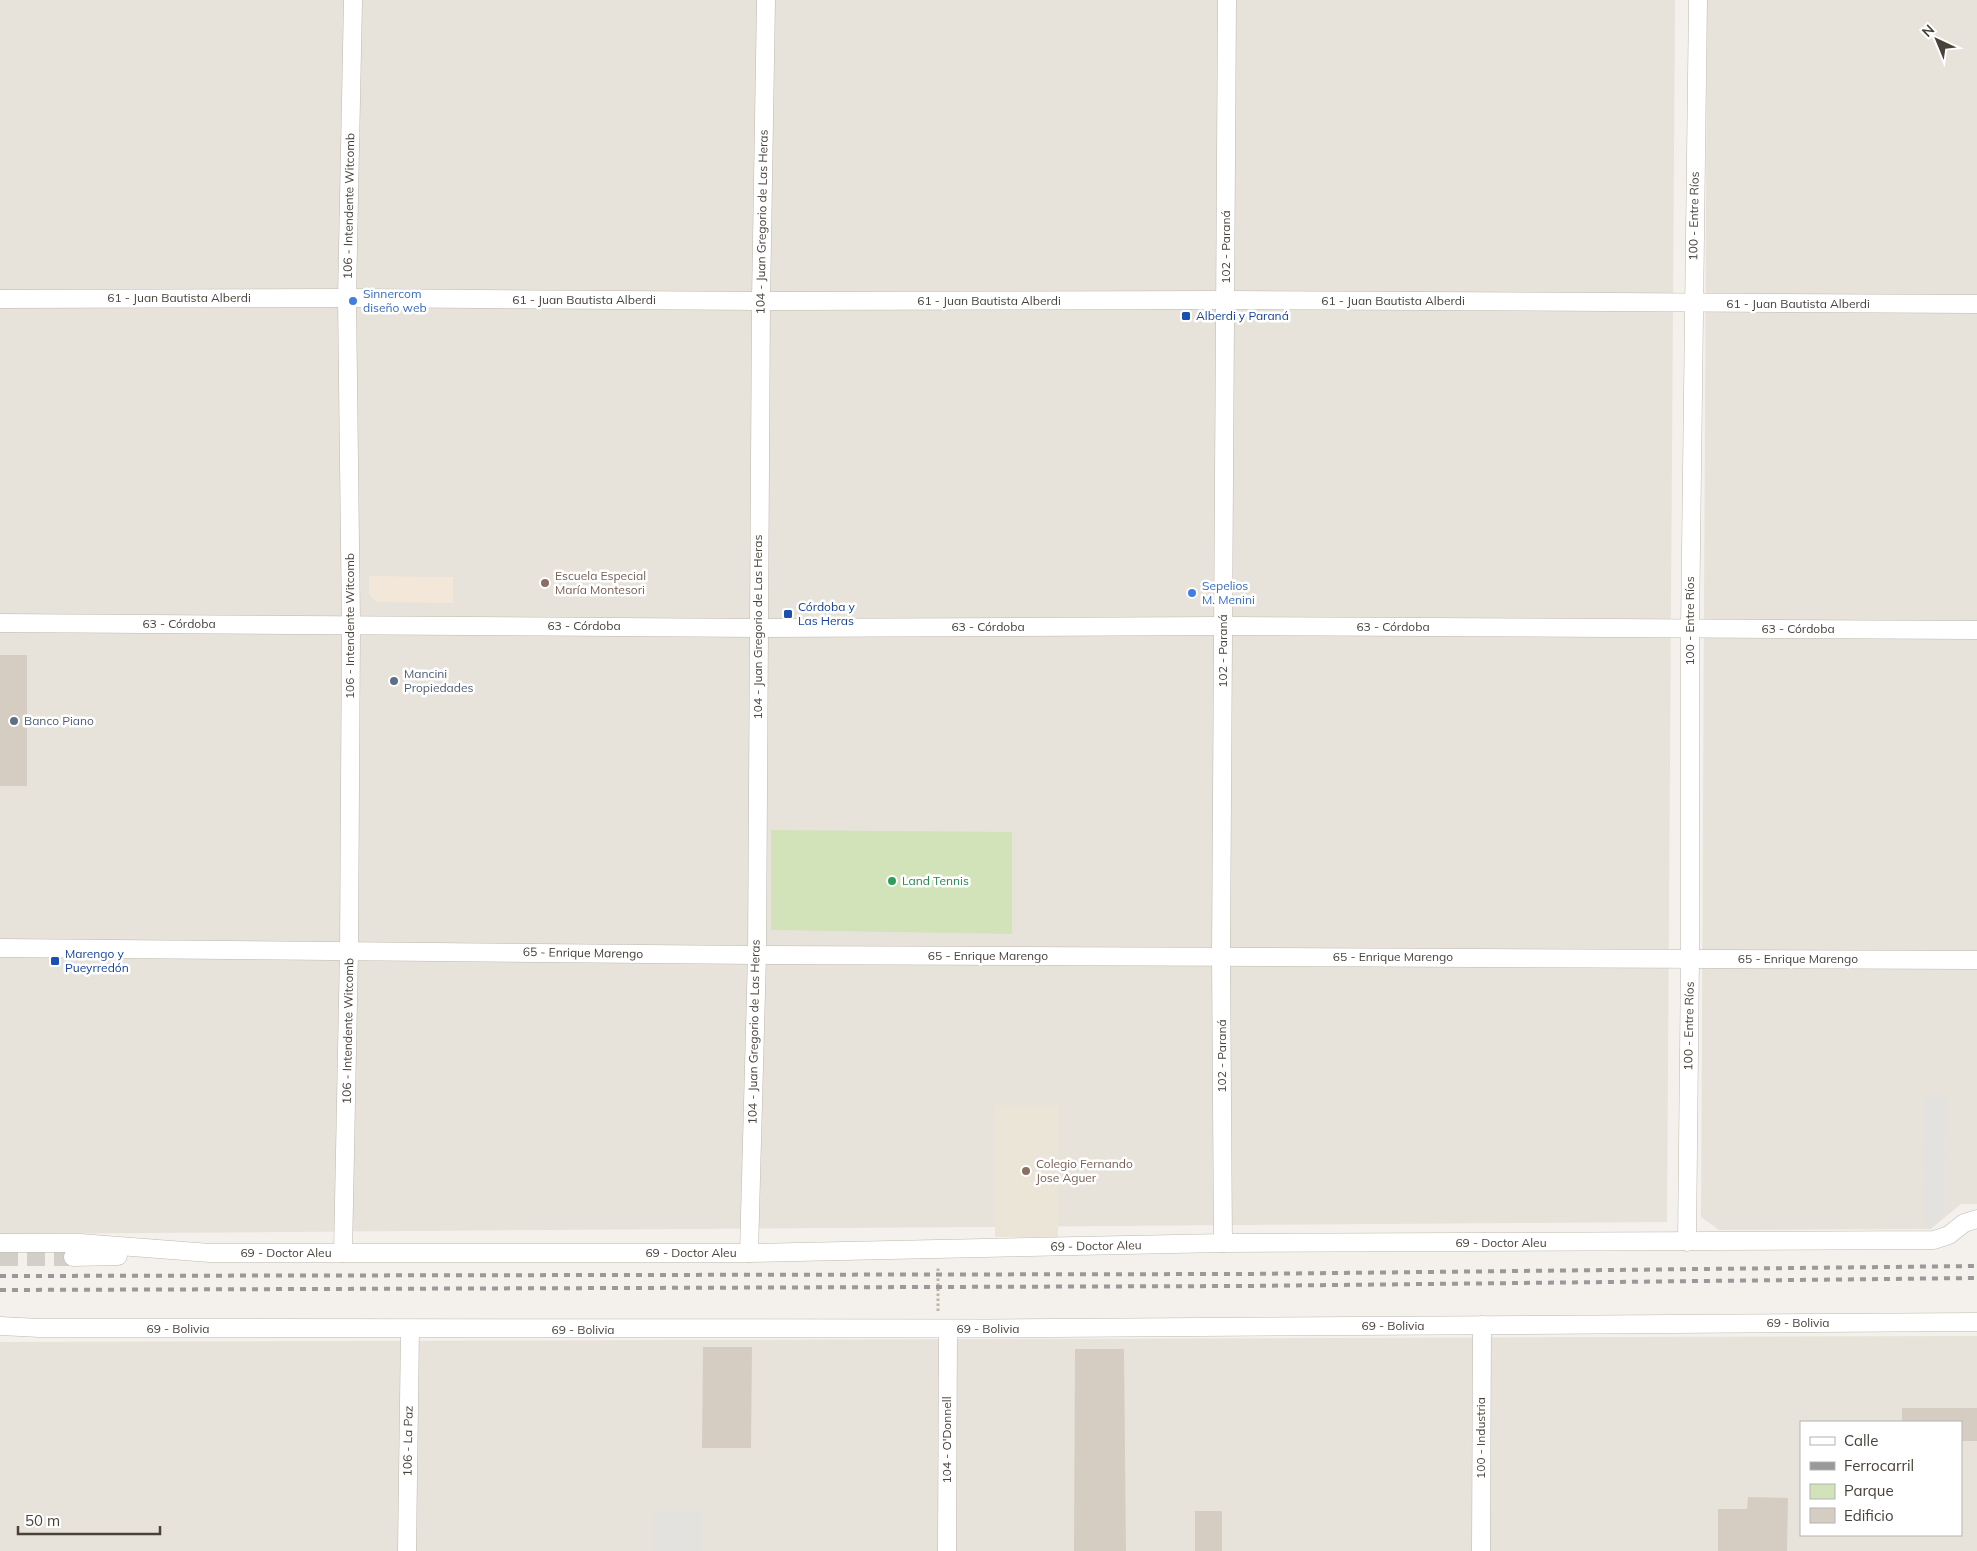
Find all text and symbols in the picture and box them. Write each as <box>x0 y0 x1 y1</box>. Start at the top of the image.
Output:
north arrow <box>1912 15 1962 65</box>
text: N <box>1918 21 1938 41</box>
street label: 104 - Juan Gregorio de Las Heras <box>752 129 771 315</box>
street label: 106 - Intendente Witcomb <box>340 133 357 279</box>
street label: 100 - Entre Ríos <box>1685 171 1702 261</box>
street label: 102 - Paraná <box>1218 210 1233 284</box>
place label: Sinnercom diseño web <box>363 286 427 315</box>
street label: 61 - Juan Bautista Alberdi <box>107 290 251 305</box>
street label: 61 - Juan Bautista Alberdi <box>512 292 656 307</box>
street label: 61 - Juan Bautista Alberdi <box>917 293 1061 308</box>
street label: 61 - Juan Bautista Alberdi <box>1321 293 1465 308</box>
marker: Sinnercom diseño web <box>347 295 359 307</box>
street label: 61 - Juan Bautista Alberdi <box>1726 296 1870 311</box>
place label: Alberdi y Paraná <box>1196 308 1289 323</box>
marker: Alberdi y Paraná <box>1180 310 1192 322</box>
street label: 104 - Juan Gregorio de Las Heras <box>750 534 765 719</box>
street label: 106 - Intendente Witcomb <box>342 553 357 699</box>
place label: Escuela Especial María Montesori <box>555 568 646 597</box>
street label: 100 - Entre Ríos <box>1682 576 1697 666</box>
marker: Escuela Especial María Montesori <box>539 577 551 589</box>
place label: Sepelios M. Menini <box>1202 578 1255 607</box>
marker: Sepelios M. Menini <box>1186 587 1198 599</box>
place label: Córdoba y Las Heras <box>798 599 856 628</box>
marker: Córdoba y Las Heras <box>782 608 794 620</box>
street label: 102 - Paraná <box>1215 614 1230 688</box>
street label: 63 - Córdoba <box>142 616 216 631</box>
street label: 63 - Córdoba <box>547 618 621 633</box>
street label: 63 - Córdoba <box>951 619 1025 634</box>
street label: 63 - Córdoba <box>1356 619 1430 634</box>
street label: 63 - Córdoba <box>1761 621 1835 636</box>
place label: Mancini Propiedades <box>404 666 474 695</box>
marker: Mancini Propiedades <box>388 675 400 687</box>
place label: Banco Piano <box>24 713 94 728</box>
marker: Banco Piano <box>8 715 20 727</box>
place label: Land Tennis <box>902 873 969 888</box>
marker: Land Tennis <box>886 875 898 887</box>
street label: 104 - Juan Gregorio de Las Heras <box>744 939 763 1125</box>
street label: 65 - Enrique Marengo <box>523 944 643 961</box>
place label: Marengo y Pueyrredón <box>65 946 129 975</box>
street label: 65 - Enrique Marengo <box>928 948 1048 963</box>
street label: 65 - Enrique Marengo <box>1333 949 1453 964</box>
street label: 65 - Enrique Marengo <box>1738 951 1858 966</box>
marker: Marengo y Pueyrredón <box>49 955 61 967</box>
street label: 106 - Intendente Witcomb <box>339 958 356 1104</box>
street label: 100 - Entre Ríos <box>1680 981 1697 1071</box>
street label: 102 - Paraná <box>1214 1019 1229 1093</box>
place label: Colegio Fernando Jose Aguer <box>1036 1156 1133 1185</box>
marker: Colegio Fernando Jose Aguer <box>1020 1165 1032 1177</box>
street label: 69 - Doctor Aleu <box>1455 1235 1547 1250</box>
street label: 69 - Doctor Aleu <box>1050 1237 1142 1254</box>
street label: 69 - Doctor Aleu <box>240 1245 332 1260</box>
street label: 69 - Doctor Aleu <box>645 1245 737 1260</box>
street label: 69 - Bolivia <box>1767 1315 1829 1330</box>
street label: 69 - Bolivia <box>1362 1318 1424 1333</box>
street label: 69 - Bolivia <box>147 1321 209 1336</box>
street label: 69 - Bolivia <box>957 1321 1019 1336</box>
street label: 69 - Bolivia <box>552 1322 614 1337</box>
street label: 104 - O'Donnell <box>939 1396 954 1484</box>
street label: 100 - Industria <box>1473 1397 1488 1479</box>
street label: 106 - La Paz <box>399 1405 416 1477</box>
legend <box>1800 1421 1962 1536</box>
text: Calle <box>1844 1431 1878 1450</box>
text: Ferrocarril <box>1844 1456 1914 1475</box>
text: Parque <box>1844 1481 1894 1500</box>
scale bar <box>18 1504 160 1536</box>
text: Edificio <box>1844 1506 1894 1525</box>
text: 50 m <box>25 1511 60 1530</box>

